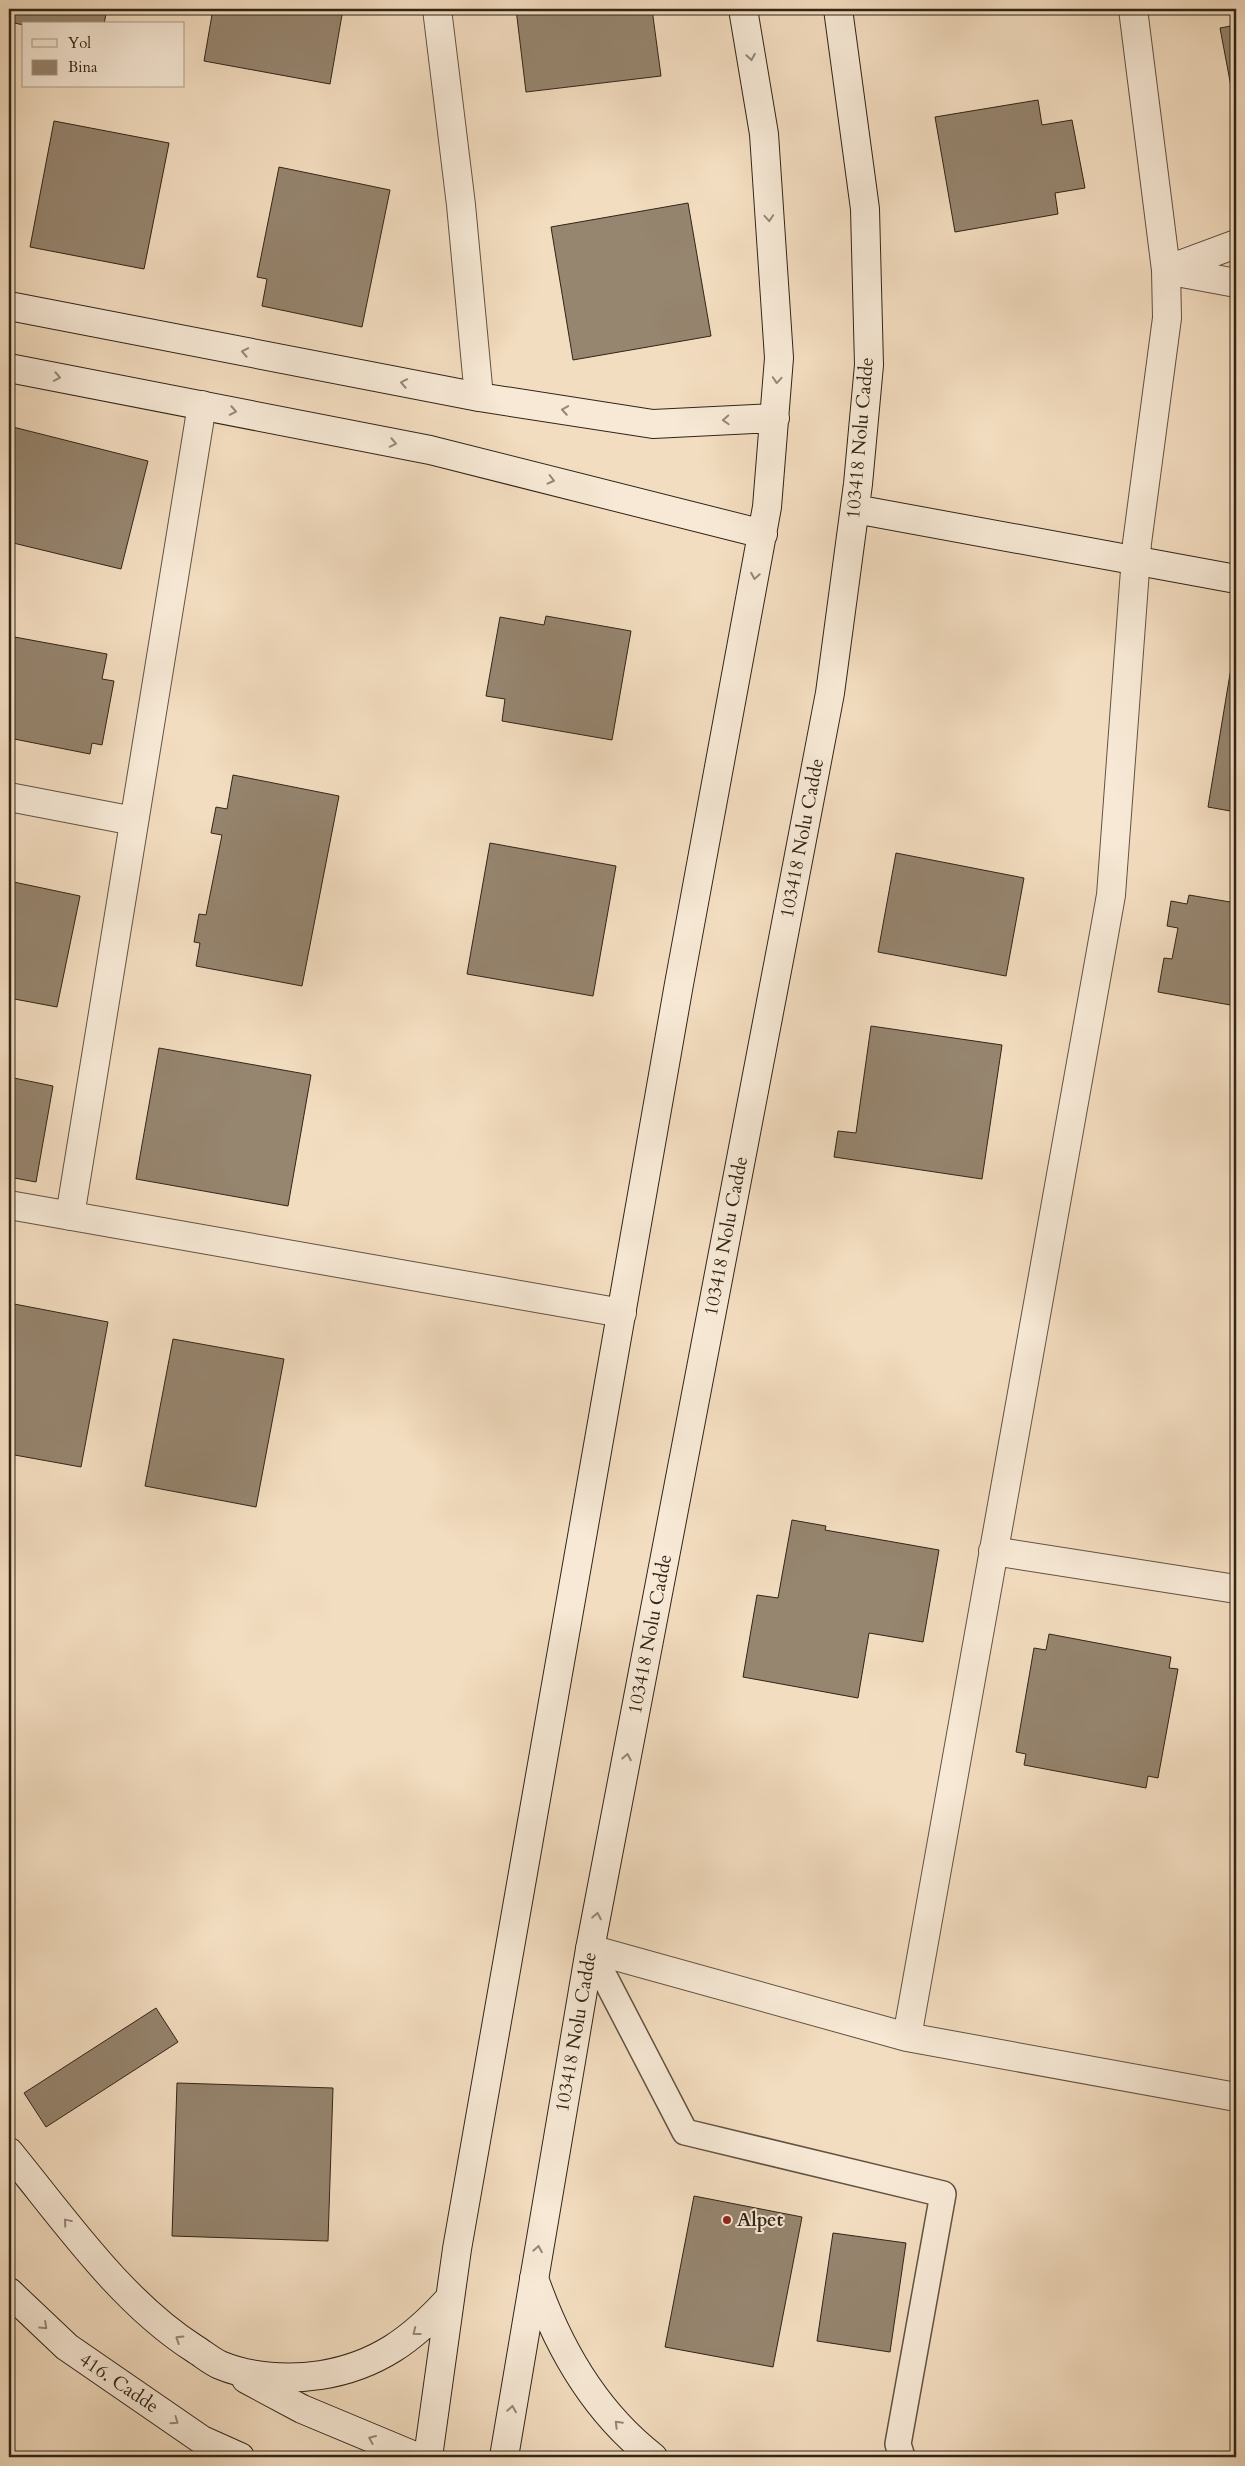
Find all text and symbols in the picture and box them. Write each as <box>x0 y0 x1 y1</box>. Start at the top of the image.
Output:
legend <box>22 22 185 88</box>
text: Yol <box>68 33 91 53</box>
one-way arrow <box>745 53 756 61</box>
text: Bina <box>68 57 98 77</box>
one-way arrow <box>764 214 775 222</box>
one-way arrow <box>240 347 249 357</box>
street label: 103418 Nolu Cadde <box>840 356 880 520</box>
one-way arrow <box>52 372 61 382</box>
one-way arrow <box>772 377 783 385</box>
one-way arrow <box>400 378 409 388</box>
one-way arrow <box>229 405 238 416</box>
one-way arrow <box>560 405 568 416</box>
one-way arrow <box>722 415 730 426</box>
one-way arrow <box>388 437 397 447</box>
one-way arrow <box>546 475 554 485</box>
one-way arrow <box>750 572 760 581</box>
street label: 103418 Nolu Cadde <box>774 756 830 920</box>
street label: 103418 Nolu Cadde <box>698 1154 754 1318</box>
street label: 103418 Nolu Cadde <box>622 1552 678 1716</box>
one-way arrow <box>621 1752 631 1761</box>
one-way arrow <box>591 1912 601 1921</box>
street label: 103418 Nolu Cadde <box>549 1950 603 2114</box>
place label: Alpet <box>737 2207 784 2233</box>
marker: Alpet <box>721 2214 733 2226</box>
one-way arrow <box>64 2219 72 2228</box>
one-way arrow <box>532 2244 542 2253</box>
one-way arrow <box>39 2320 48 2329</box>
one-way arrow <box>413 2327 422 2335</box>
one-way arrow <box>175 2335 184 2345</box>
street label: 416. Cadde <box>74 2347 164 2419</box>
one-way arrow <box>506 2405 516 2413</box>
one-way arrow <box>170 2415 179 2424</box>
one-way arrow <box>614 2421 623 2430</box>
one-way arrow <box>369 2434 377 2444</box>

